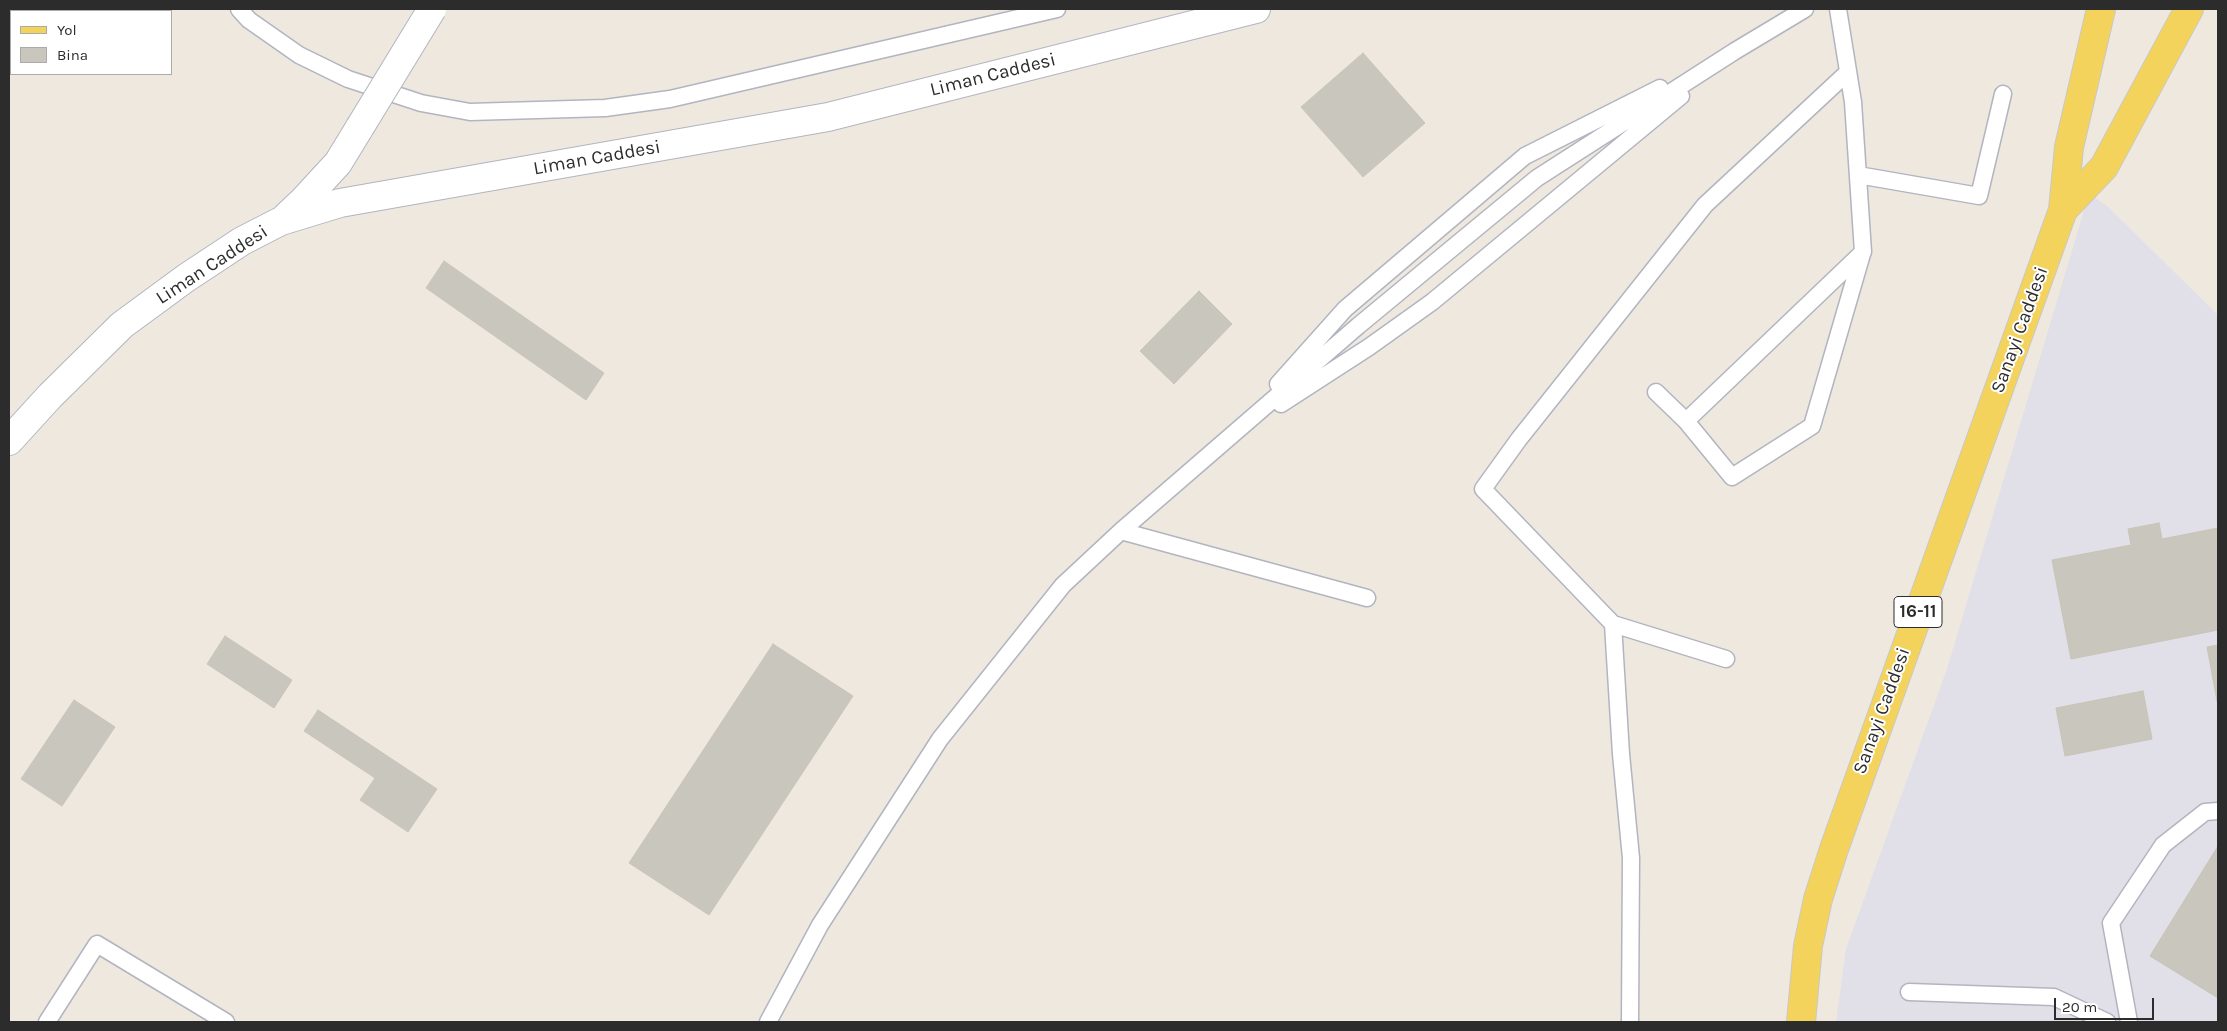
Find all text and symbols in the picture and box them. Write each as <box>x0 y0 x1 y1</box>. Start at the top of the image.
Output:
legend <box>10 10 172 75</box>
text: Yol <box>57 21 77 39</box>
text: Bina <box>57 46 88 64</box>
street label: Liman Caddesi <box>928 48 1058 102</box>
street label: Liman Caddesi <box>532 136 662 180</box>
street label: Liman Caddesi <box>152 220 272 310</box>
street label: Sanayi Caddesi <box>1987 264 2053 396</box>
road number: 16-11 <box>1894 596 1942 628</box>
street label: Sanayi Caddesi <box>1849 645 1915 777</box>
scale bar <box>2057 988 2157 1020</box>
text: 20 m <box>2062 998 2097 1016</box>

